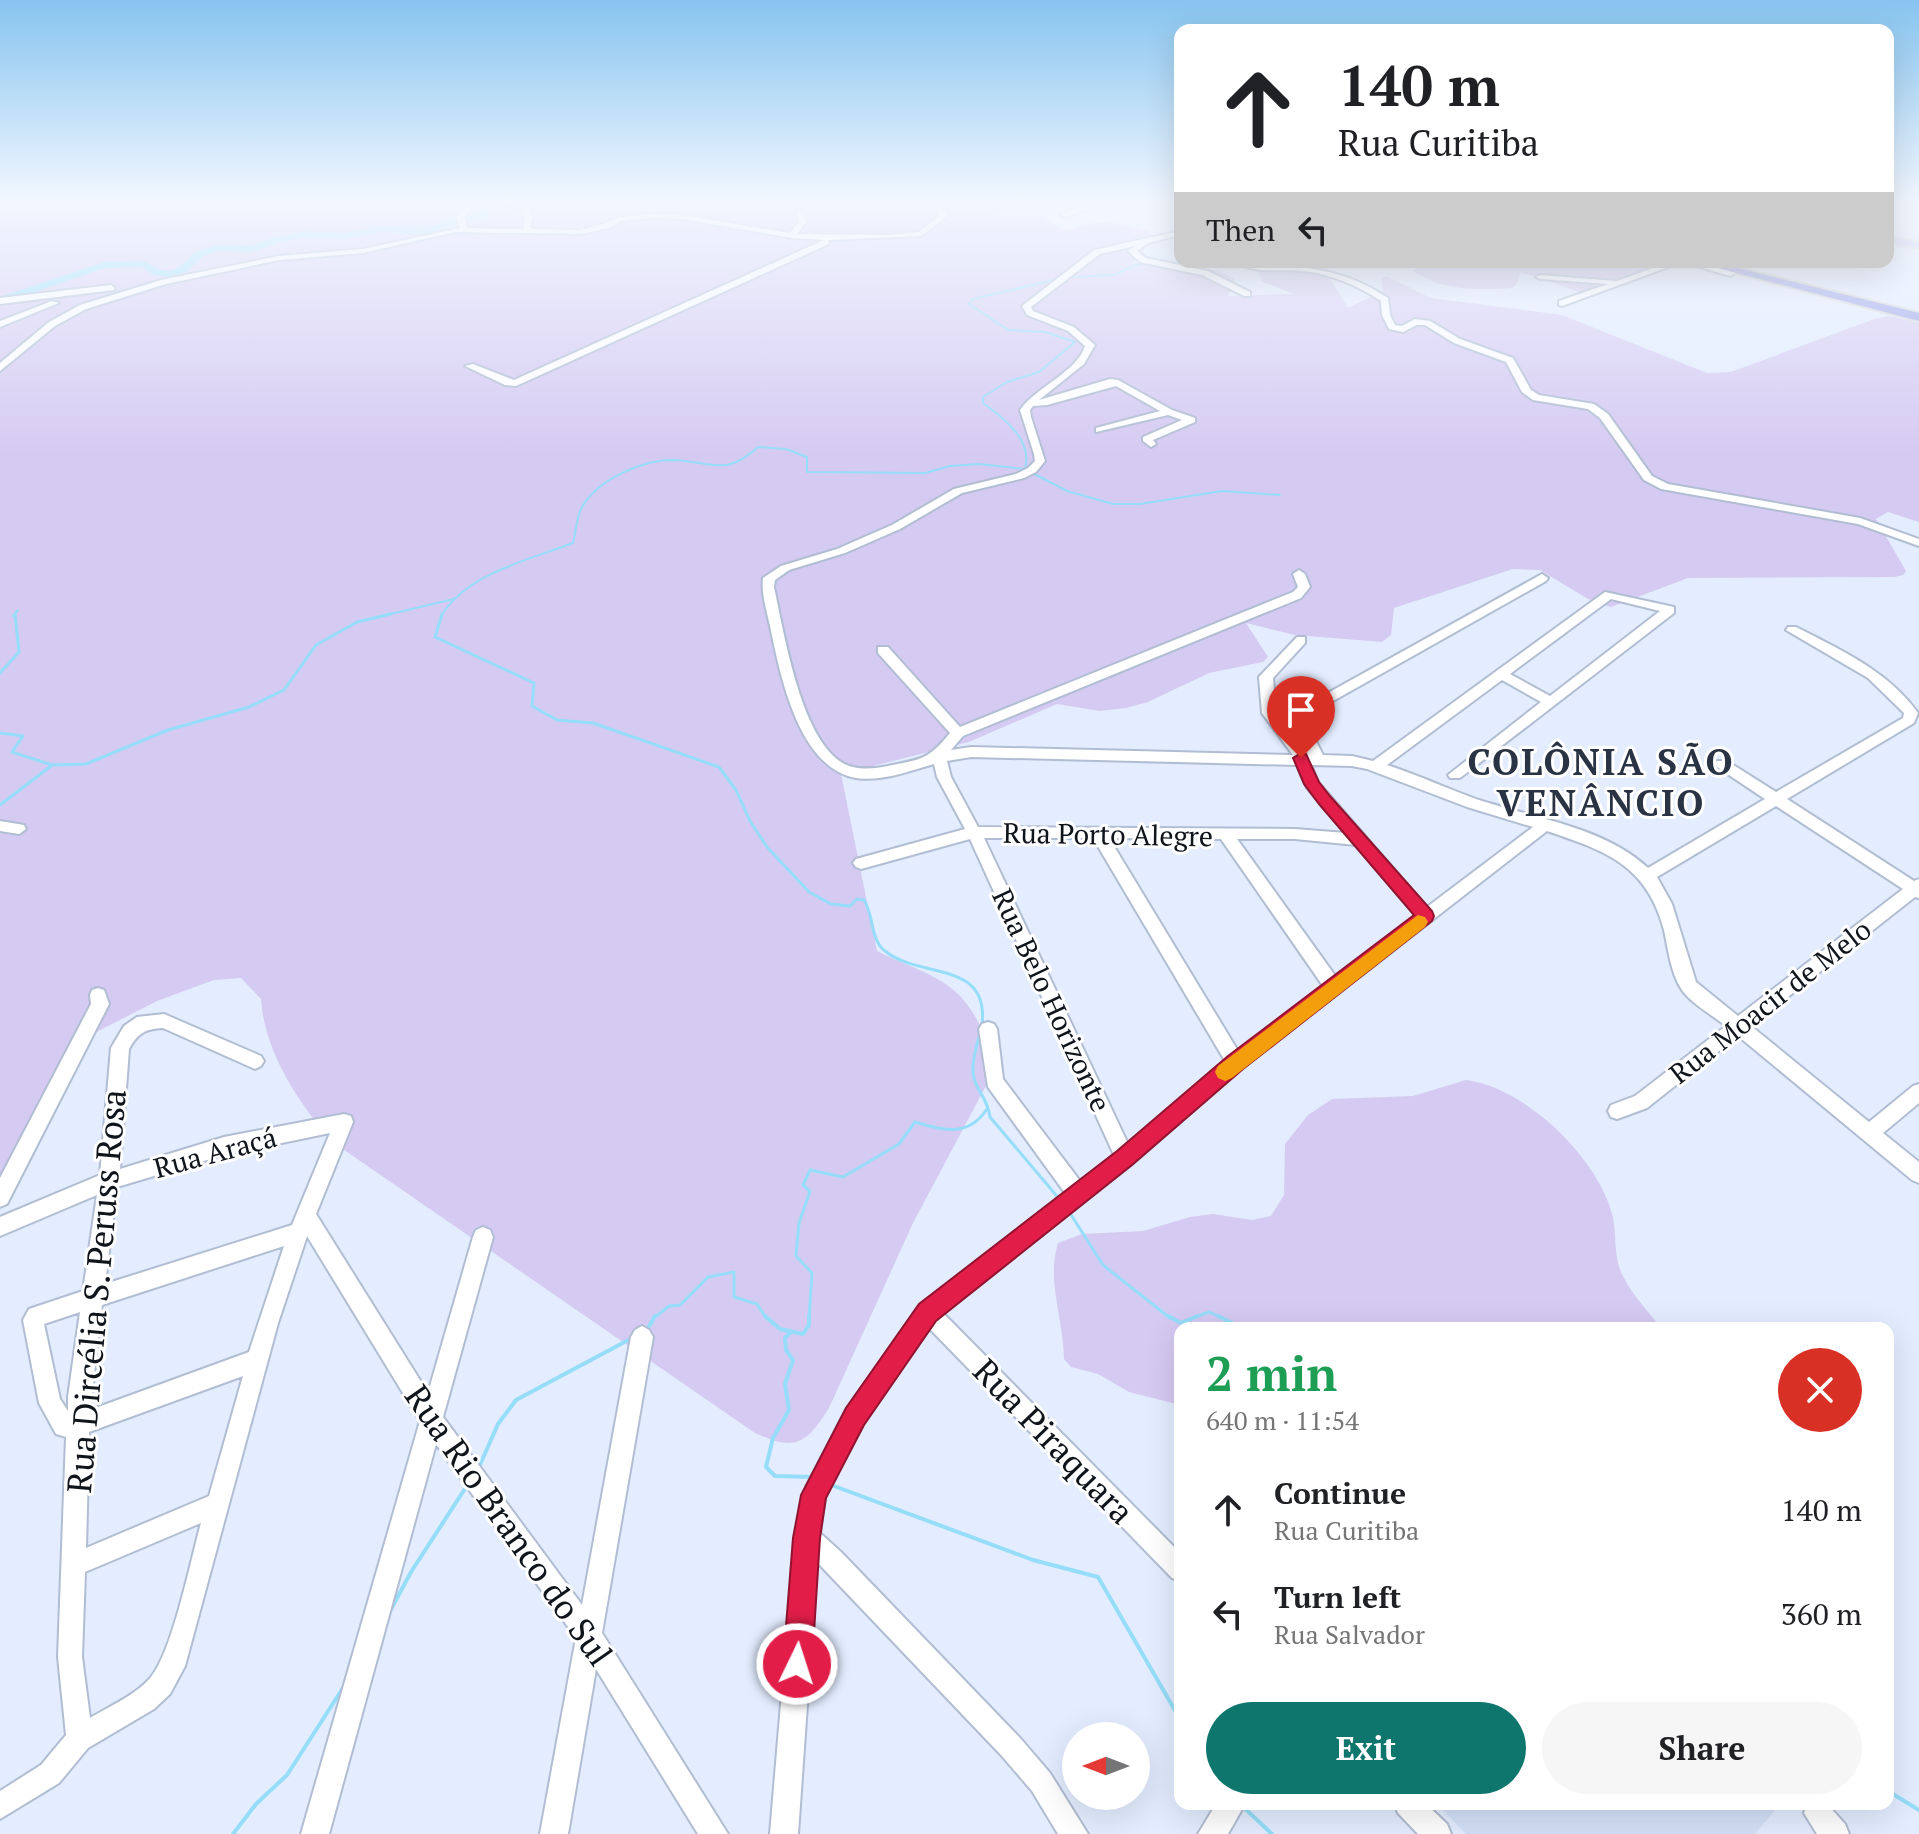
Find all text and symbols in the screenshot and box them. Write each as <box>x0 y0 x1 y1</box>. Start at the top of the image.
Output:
text: 140 m <box>1338 48 1500 122</box>
icon: ahead <box>1206 56 1310 160</box>
text: Rua Curitiba <box>1338 119 1539 166</box>
icon: left <box>1291 208 1335 252</box>
text: Then <box>1206 210 1275 250</box>
pin <box>1267 676 1335 758</box>
icon: arrive <box>1279 688 1323 732</box>
district label: COLÔNIA SÃO VENÂNCIO <box>1467 738 1735 826</box>
street label: Rua Porto Alegre <box>1003 814 1213 854</box>
street label: Rua Belo Horizonte <box>984 883 1120 1117</box>
street label: Rua Moacir de Melo <box>1661 911 1879 1091</box>
street label: Rua Dircélia S. Peruss Rosa <box>56 1087 136 1495</box>
street label: Rua Araçá <box>150 1118 280 1186</box>
text: 2 min <box>1206 1341 1337 1405</box>
button: close <box>1778 1348 1862 1432</box>
street label: Rua Piraquara <box>964 1349 1144 1533</box>
street label: Rua Rio Branco do Sul <box>395 1376 623 1674</box>
text: 640 m · 11:54 <box>1206 1403 1359 1437</box>
text: Continue <box>1274 1473 1406 1513</box>
icon: ahead <box>1206 1488 1250 1532</box>
text: 140 m <box>1781 1490 1862 1530</box>
text: Rua Curitiba <box>1274 1513 1419 1547</box>
text: Turn left <box>1274 1577 1401 1617</box>
icon: left <box>1206 1592 1250 1636</box>
text: 360 m <box>1781 1594 1862 1634</box>
text: Rua Salvador <box>1274 1617 1425 1651</box>
position arrow <box>755 1622 839 1706</box>
button: Exit <box>1206 1702 1526 1794</box>
button: Share <box>1542 1702 1862 1794</box>
north arrow <box>1062 1722 1150 1810</box>
map controls <box>1062 1722 1150 1810</box>

